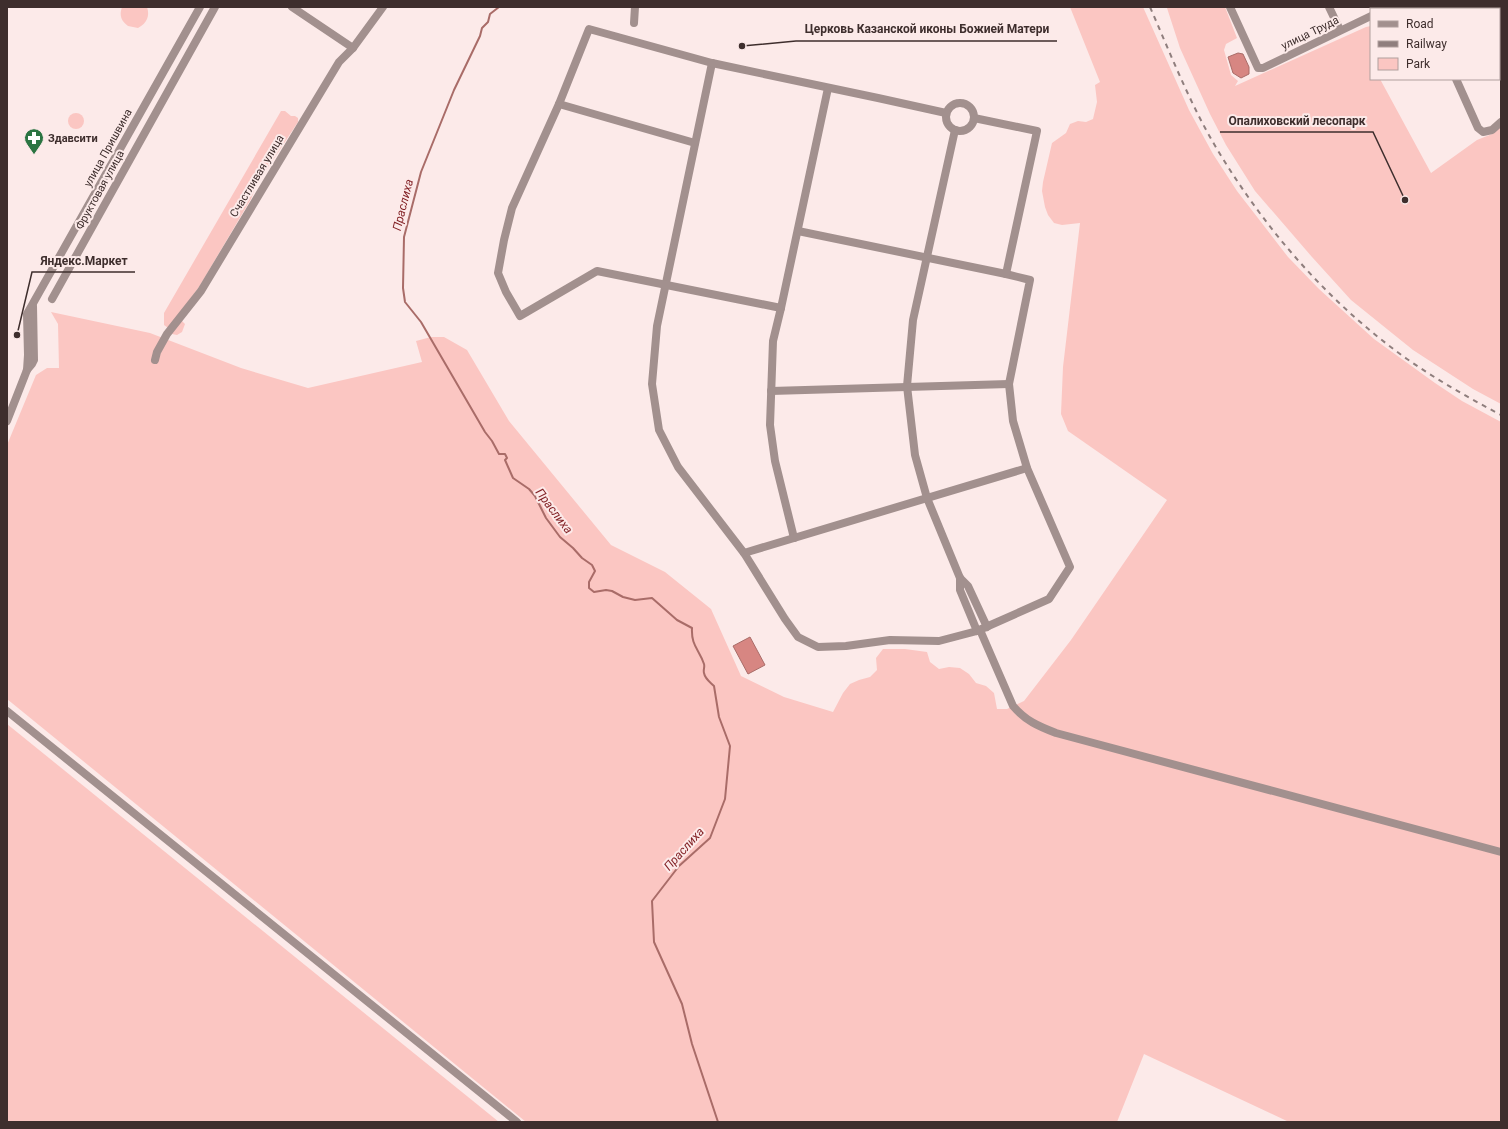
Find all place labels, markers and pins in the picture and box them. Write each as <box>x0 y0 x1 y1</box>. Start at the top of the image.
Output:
callout: Церковь Казанской иконы Божией Матери <box>796 17 1057 41</box>
callout: Опалиховский лесопарк <box>1220 108 1373 132</box>
pharmacy icon: Здавсити <box>23 127 45 155</box>
place label: Здавсити <box>48 132 98 145</box>
callout: Яндекс.Маркет <box>32 248 135 272</box>

